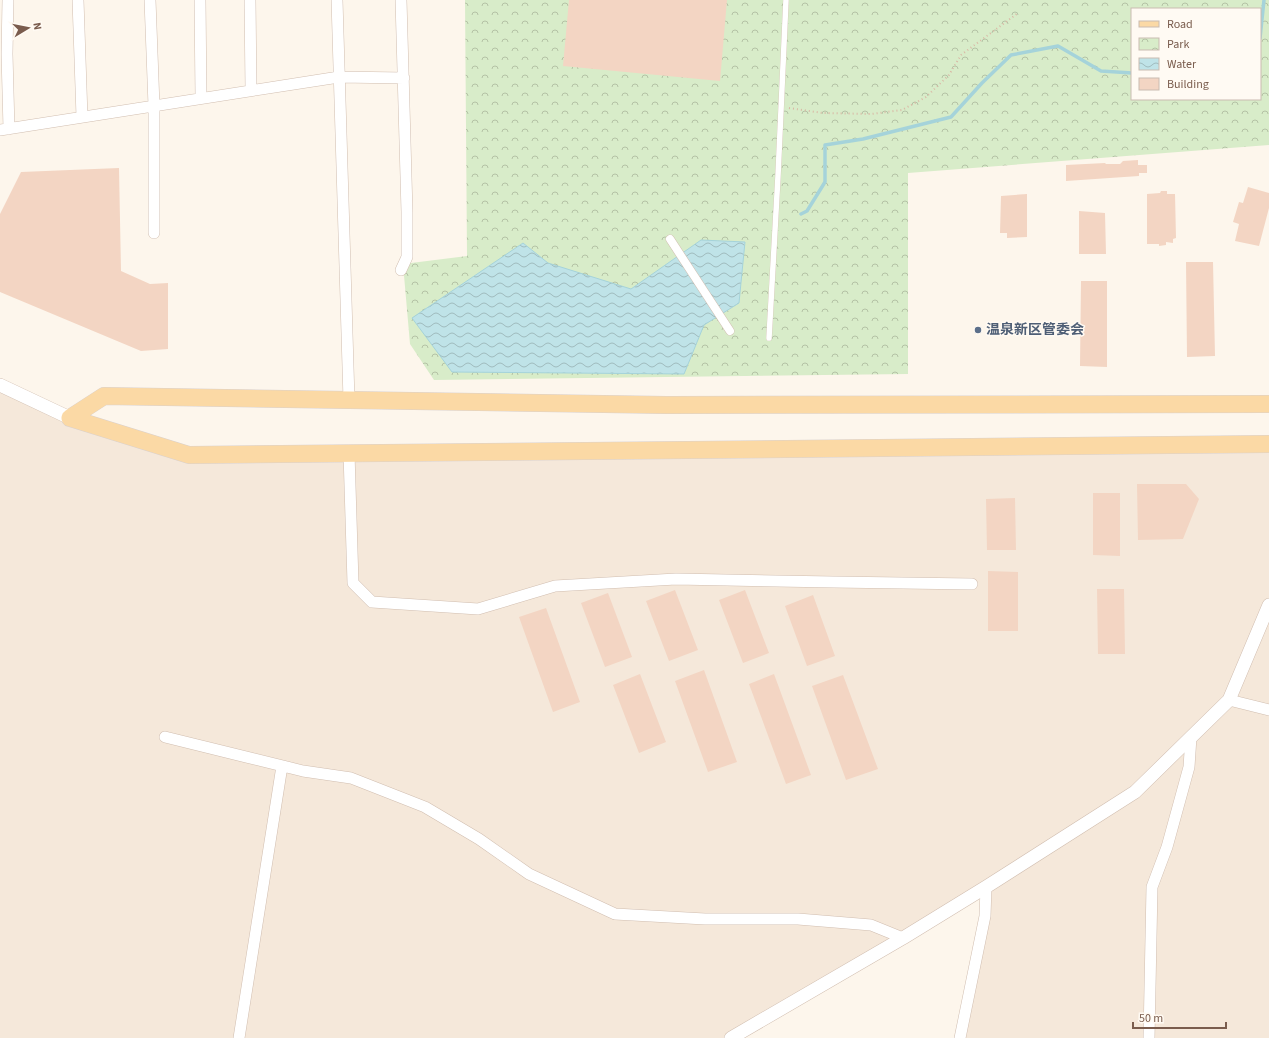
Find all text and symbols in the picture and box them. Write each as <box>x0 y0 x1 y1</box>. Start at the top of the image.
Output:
north arrow <box>8 8 48 48</box>
legend <box>1131 8 1261 100</box>
text: Road <box>1167 16 1193 33</box>
text: N <box>29 21 45 31</box>
text: Park <box>1167 36 1189 53</box>
text: Water <box>1167 56 1197 73</box>
text: Building <box>1167 76 1209 93</box>
place label: 温泉新区管委会 <box>986 320 1084 340</box>
marker: 温泉新区管委会 <box>973 325 983 335</box>
scale bar <box>1133 1004 1226 1030</box>
text: 50 m <box>1139 1010 1163 1027</box>

